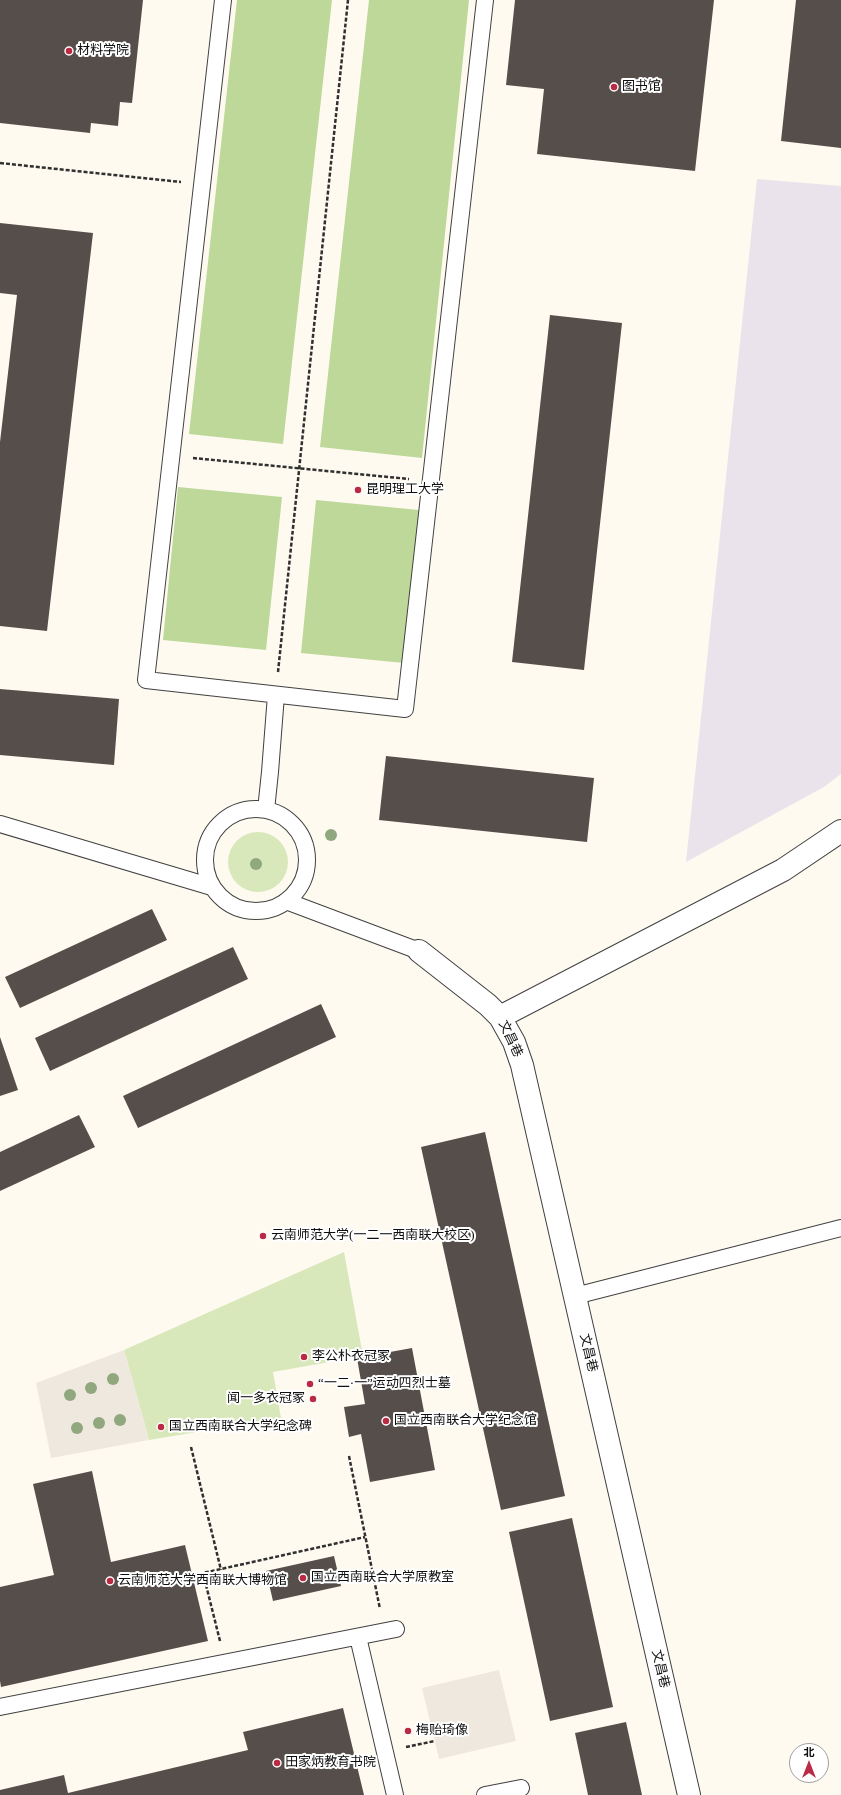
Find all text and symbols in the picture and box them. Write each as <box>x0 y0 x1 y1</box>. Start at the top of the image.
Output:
place label: 材料学院 <box>77 43 129 59</box>
marker: 材料学院 <box>64 46 74 56</box>
place label: 图书馆 <box>622 79 661 95</box>
marker: 图书馆 <box>609 82 619 92</box>
place label: 昆明理工大学 <box>366 482 444 498</box>
marker: 昆明理工大学 <box>353 485 363 495</box>
street label: 文昌巷 <box>495 1018 525 1060</box>
place label: 云南师范大学(一二一西南联大校区) <box>271 1228 475 1244</box>
marker: 云南师范大学(一二一西南联大校区) <box>258 1231 268 1241</box>
street label: 文昌巷 <box>576 1332 600 1374</box>
place label: 李公朴衣冠冢 <box>312 1349 390 1365</box>
marker: 李公朴衣冠冢 <box>299 1352 309 1362</box>
place label: “一二·一”运动四烈士墓 <box>318 1376 451 1392</box>
marker: “一二·一”运动四烈士墓 <box>305 1379 315 1389</box>
place label: 闻一多衣冠冢 <box>227 1391 305 1407</box>
marker: 闻一多衣冠冢 <box>308 1394 318 1404</box>
place label: 国立西南联合大学纪念馆 <box>394 1413 537 1429</box>
marker: 国立西南联合大学纪念馆 <box>381 1416 391 1426</box>
place label: 国立西南联合大学纪念碑 <box>169 1419 312 1435</box>
marker: 国立西南联合大学纪念碑 <box>156 1422 166 1432</box>
place label: 国立西南联合大学原教室 <box>311 1570 454 1586</box>
place label: 云南师范大学西南联大博物馆 <box>118 1573 287 1589</box>
marker: 国立西南联合大学原教室 <box>298 1573 308 1583</box>
marker: 云南师范大学西南联大博物馆 <box>105 1576 115 1586</box>
street label: 文昌巷 <box>648 1648 672 1690</box>
place label: 梅贻琦像 <box>416 1723 468 1739</box>
marker: 梅贻琦像 <box>403 1726 413 1736</box>
north arrow <box>789 1743 829 1783</box>
text: 北 <box>804 1746 815 1758</box>
place label: 田家炳教育书院 <box>285 1755 376 1771</box>
marker: 田家炳教育书院 <box>272 1758 282 1768</box>

